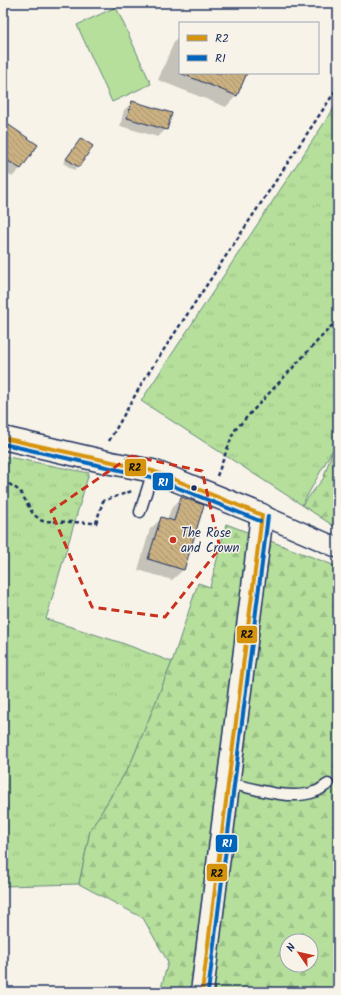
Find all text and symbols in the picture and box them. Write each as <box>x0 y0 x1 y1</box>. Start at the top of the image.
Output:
legend <box>179 22 319 74</box>
text: R2 <box>215 29 229 48</box>
text: R1 <box>215 49 226 68</box>
line badge: R2 <box>124 458 147 477</box>
text: R2 <box>128 459 142 477</box>
line badge: R1 <box>152 472 174 491</box>
text: R1 <box>158 474 169 492</box>
unlabelled marker <box>189 483 199 493</box>
place label: The Rose and Crown <box>181 523 239 559</box>
marker: The Rose and Crown <box>168 535 178 545</box>
line badge: R2 <box>236 625 258 644</box>
text: R2 <box>240 626 254 644</box>
line badge: R1 <box>215 834 238 853</box>
text: R1 <box>222 835 233 853</box>
line badge: R2 <box>206 863 228 882</box>
text: R2 <box>210 865 224 883</box>
north arrow <box>279 933 319 973</box>
text: N <box>282 940 301 956</box>

